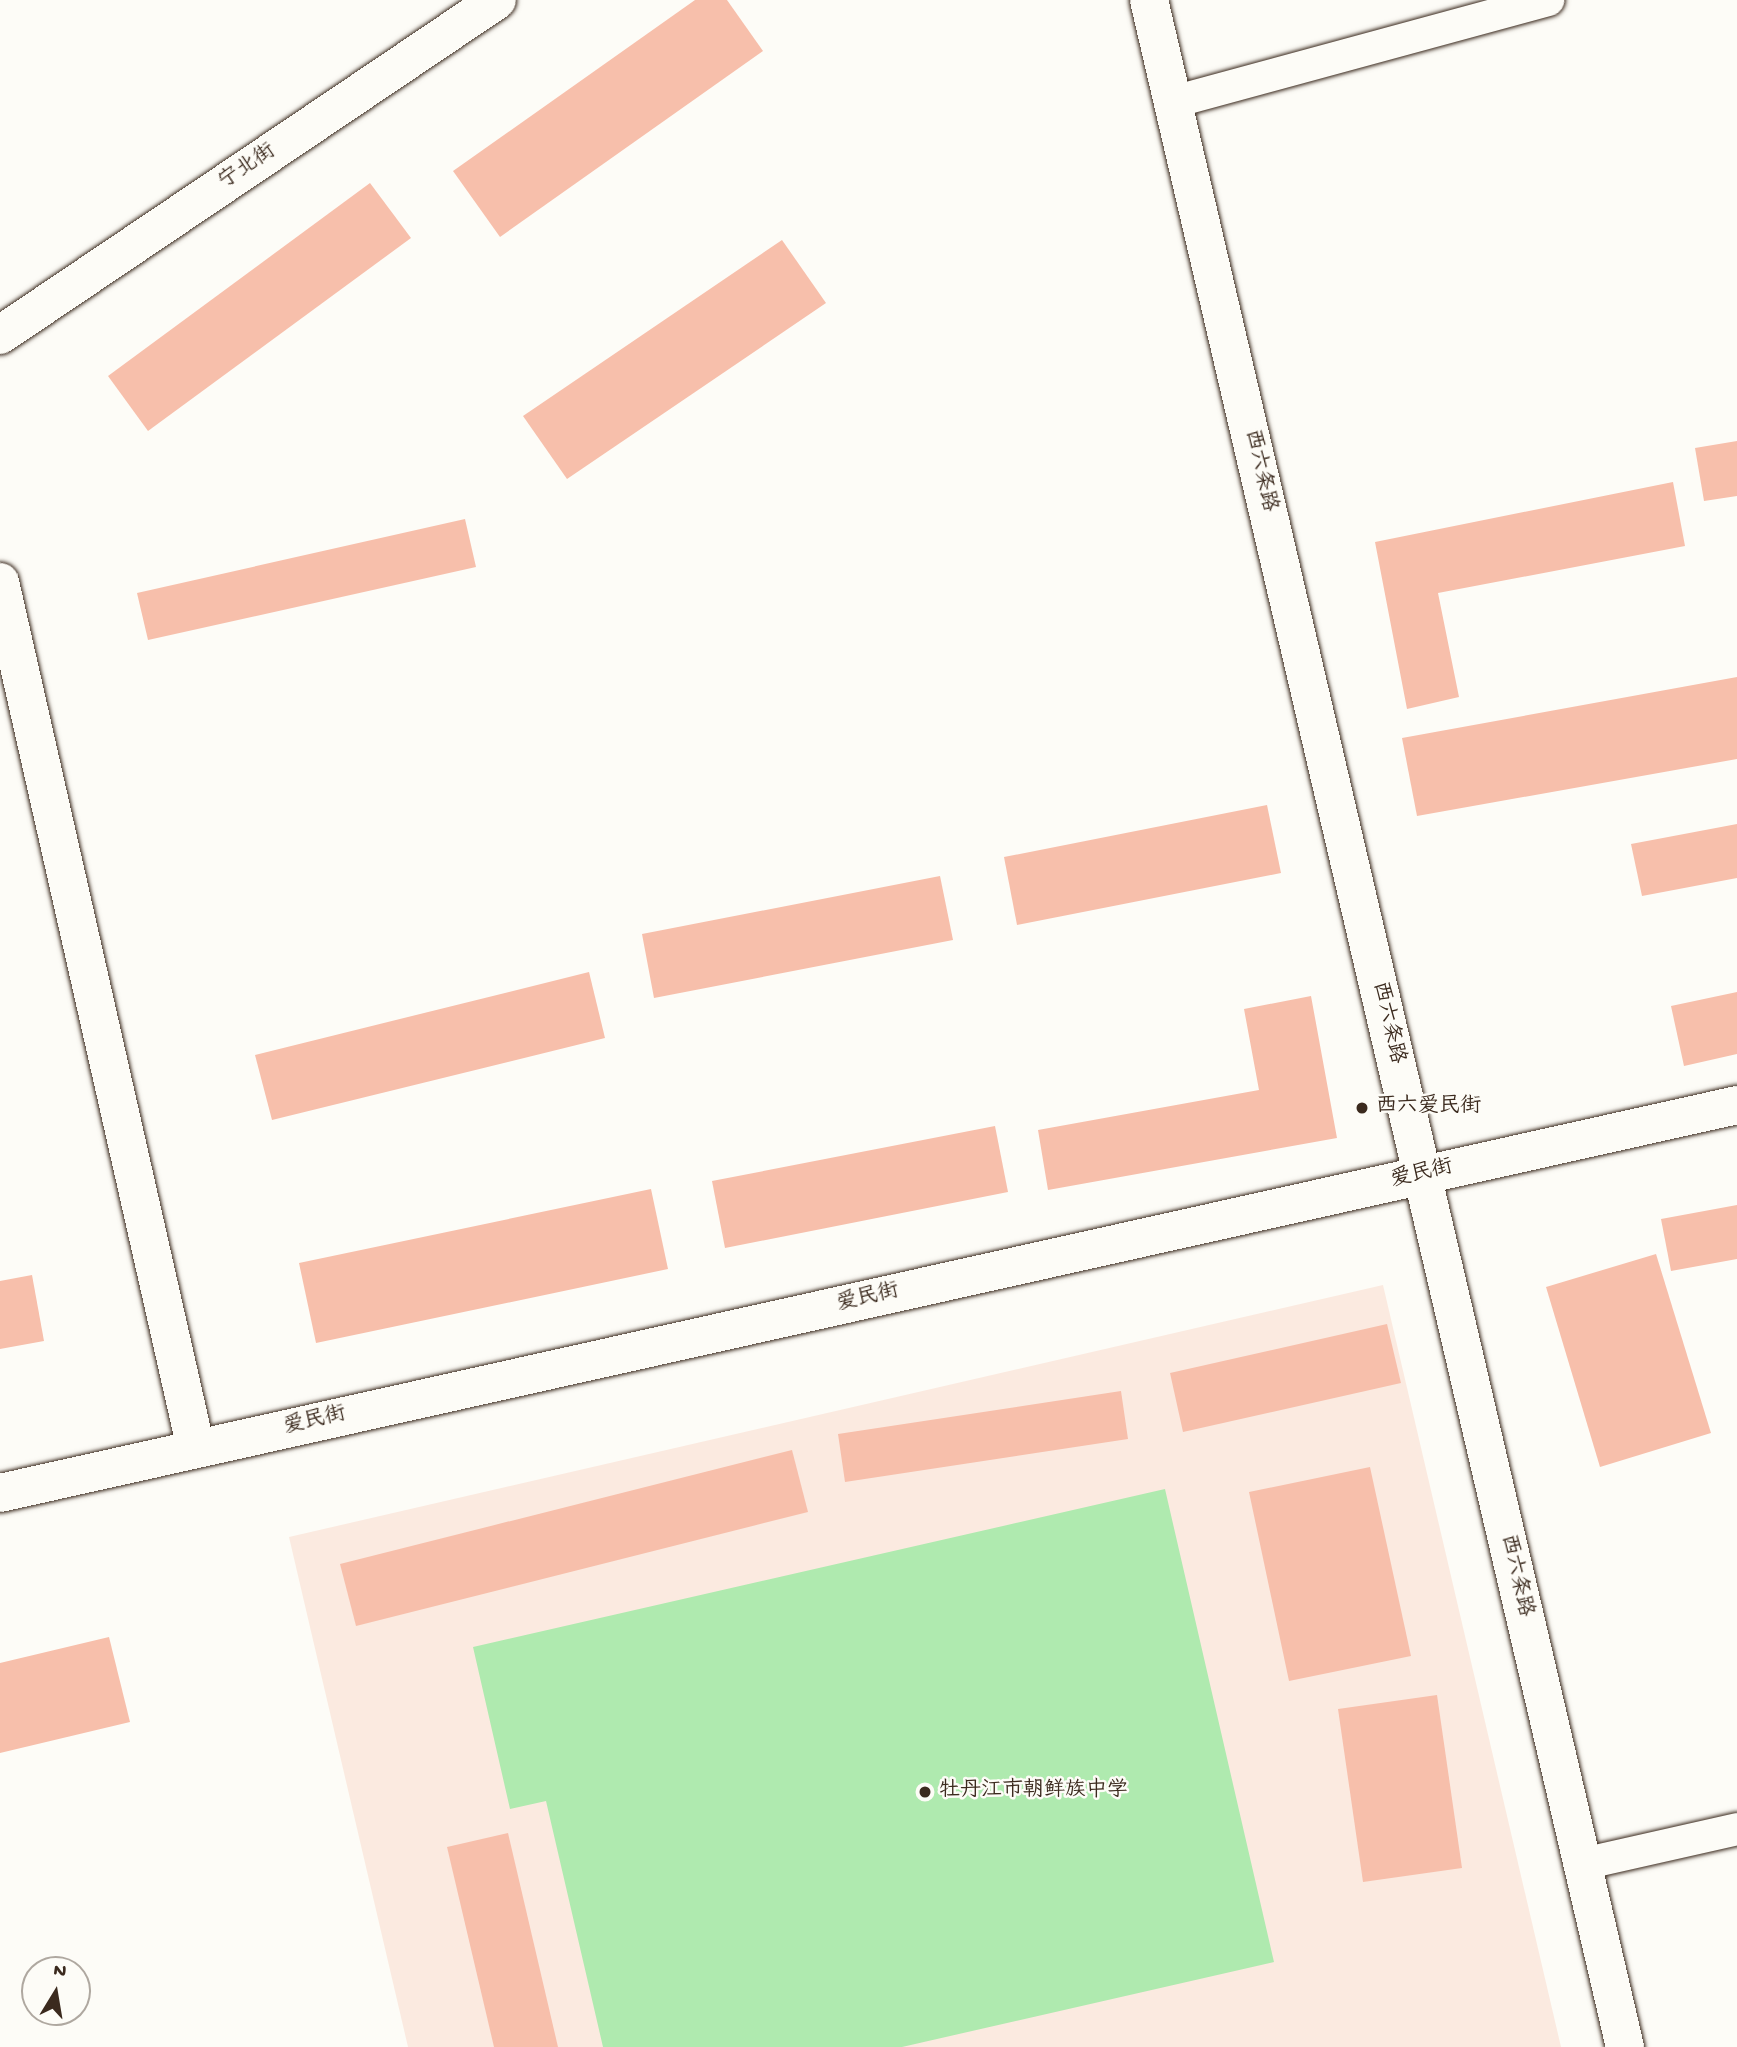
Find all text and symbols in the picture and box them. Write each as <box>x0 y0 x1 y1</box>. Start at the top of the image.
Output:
street label: 宁北街 <box>215 140 281 196</box>
street label: 西六条路 <box>1237 427 1281 515</box>
street label: 西六条路 <box>1365 979 1409 1067</box>
place label: 西六爱民街 <box>1376 1095 1481 1121</box>
marker: 西六爱民街 <box>1354 1100 1370 1116</box>
street label: 爱民街 <box>1388 1156 1456 1194</box>
street label: 爱民街 <box>834 1280 902 1318</box>
street label: 爱民街 <box>281 1403 349 1441</box>
street label: 西六条路 <box>1493 1532 1537 1620</box>
place label: 牡丹江市朝鲜族中学 <box>939 1779 1128 1805</box>
marker: 牡丹江市朝鲜族中学 <box>917 1784 933 1800</box>
north arrow <box>21 1956 91 2026</box>
text: N <box>51 1959 68 1984</box>

